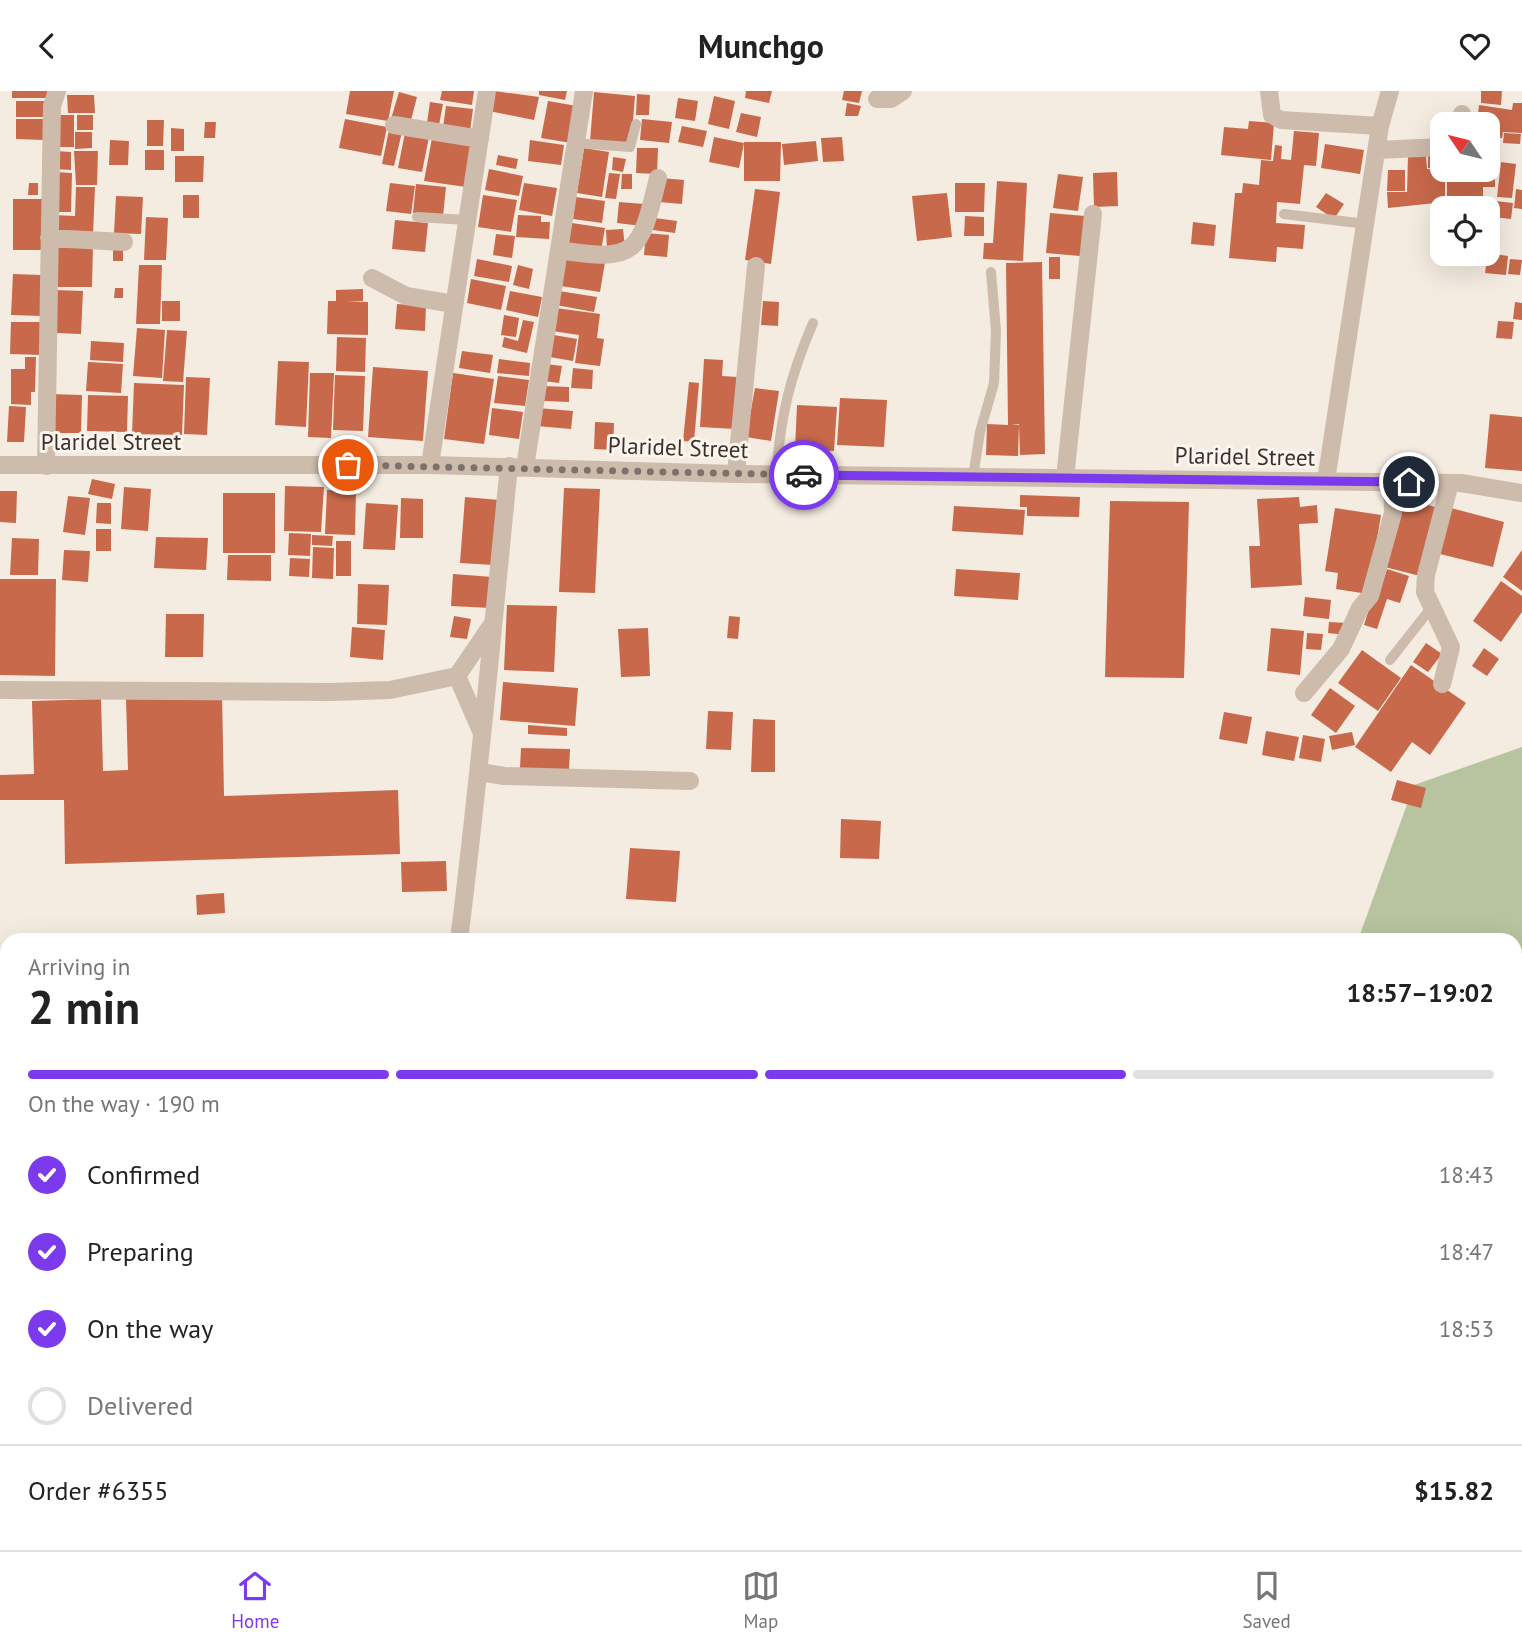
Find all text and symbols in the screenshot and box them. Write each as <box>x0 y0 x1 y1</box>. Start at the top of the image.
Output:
text: Munchgo <box>698 25 824 67</box>
icon: back <box>28 27 66 65</box>
icon: heart <box>1456 27 1494 65</box>
north arrow <box>1430 112 1500 182</box>
map controls <box>1430 112 1500 266</box>
button: locate <box>1430 196 1500 266</box>
street label: Plaridel Street <box>41 427 182 456</box>
street label: Plaridel Street <box>607 430 749 464</box>
pin <box>318 435 378 495</box>
courier <box>769 440 839 510</box>
street label: Plaridel Street <box>1174 440 1316 472</box>
icon: bag <box>329 446 367 484</box>
pin <box>1379 452 1439 512</box>
icon: car <box>785 456 823 494</box>
icon: home <box>1390 463 1428 501</box>
text: Arriving in <box>28 952 130 981</box>
text: 18:57–19:02 <box>1347 976 1494 1009</box>
text: 2 min <box>28 977 140 1037</box>
text: On the way · 190 m <box>28 1089 220 1118</box>
icon: check <box>28 1156 66 1194</box>
text: Confirmed <box>87 1158 200 1191</box>
text: 18:43 <box>1439 1160 1494 1189</box>
icon: check <box>28 1233 66 1271</box>
text: Preparing <box>87 1235 194 1268</box>
text: 18:47 <box>1439 1237 1494 1266</box>
icon: check <box>28 1310 66 1348</box>
text: On the way <box>87 1312 213 1345</box>
text: 18:53 <box>1439 1314 1494 1343</box>
text: Delivered <box>87 1389 193 1422</box>
text: Order #6355 <box>28 1474 168 1507</box>
text: $15.82 <box>1414 1474 1494 1507</box>
tab: Home <box>231 1567 279 1633</box>
tab: Map <box>742 1567 780 1633</box>
tab: Saved <box>1242 1567 1291 1633</box>

